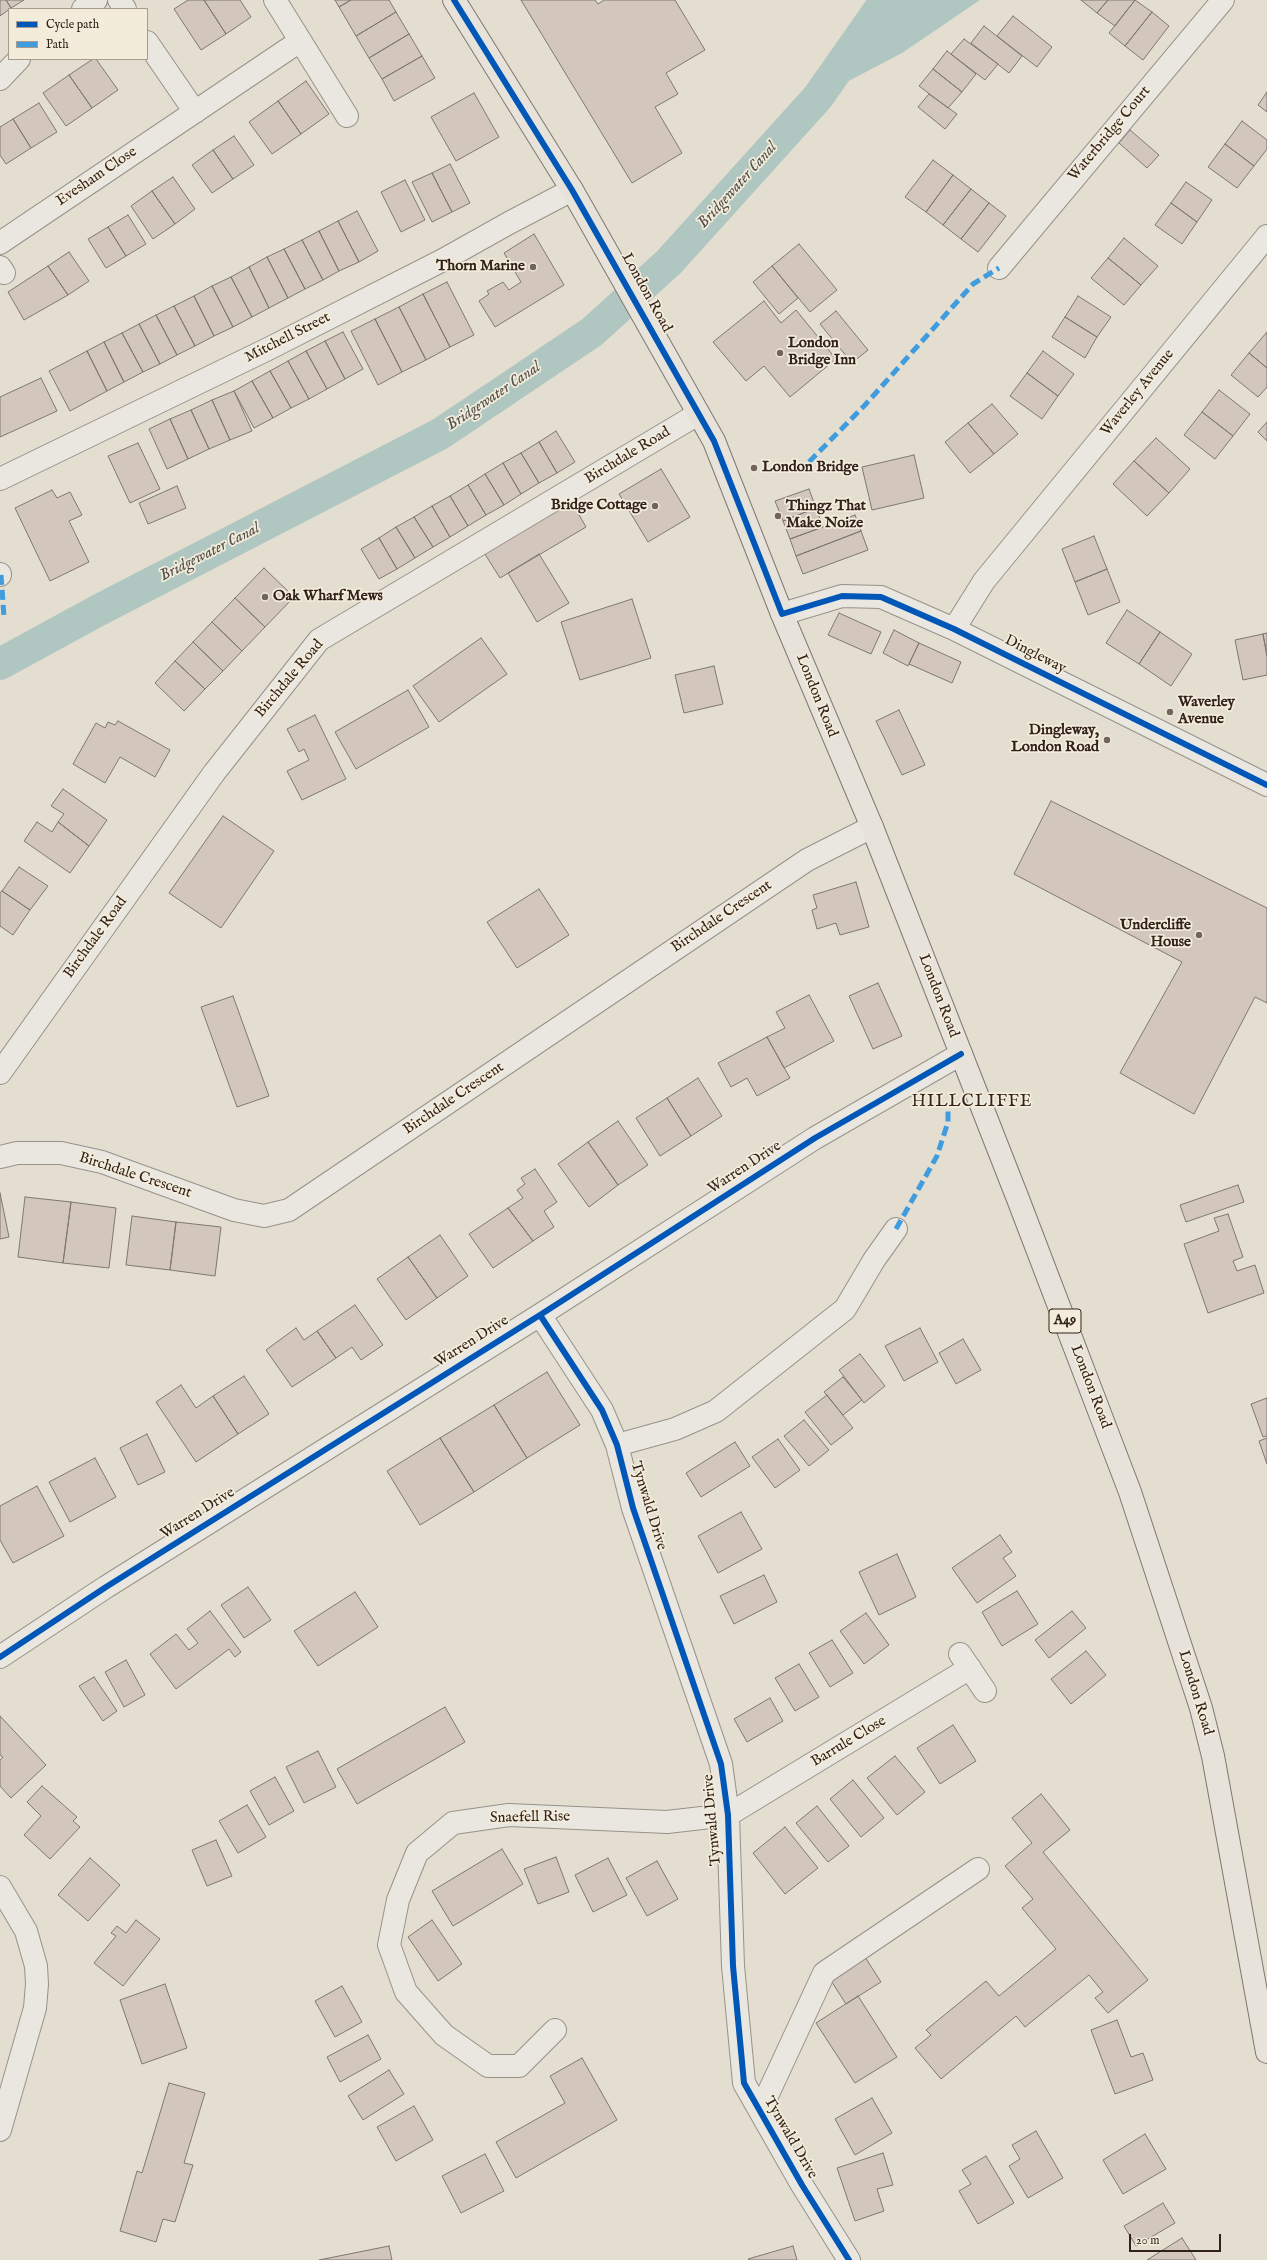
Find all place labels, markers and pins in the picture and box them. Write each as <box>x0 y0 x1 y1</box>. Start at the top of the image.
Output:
place label: Thorn Marine <box>436 258 525 276</box>
marker: Thorn Marine <box>528 262 538 272</box>
place label: London Bridge Inn <box>788 335 856 370</box>
marker: London Bridge Inn <box>775 348 785 358</box>
place label: London Bridge <box>762 459 859 477</box>
marker: London Bridge <box>749 463 759 473</box>
place label: Bridge Cottage <box>551 497 647 515</box>
place label: Thingz That Make Noize <box>786 498 866 533</box>
marker: Bridge Cottage <box>650 501 660 511</box>
marker: Thingz That Make Noize <box>773 511 783 521</box>
place label: Oak Wharf Mews <box>273 588 383 606</box>
marker: Oak Wharf Mews <box>260 592 270 602</box>
place label: Waverley Avenue <box>1178 694 1235 729</box>
marker: Waverley Avenue <box>1165 707 1175 717</box>
place label: Dingleway, London Road <box>1011 722 1099 757</box>
marker: Dingleway, London Road <box>1102 735 1112 745</box>
place label: Undercliffe House <box>1120 917 1191 952</box>
marker: Undercliffe House <box>1194 930 1204 940</box>

